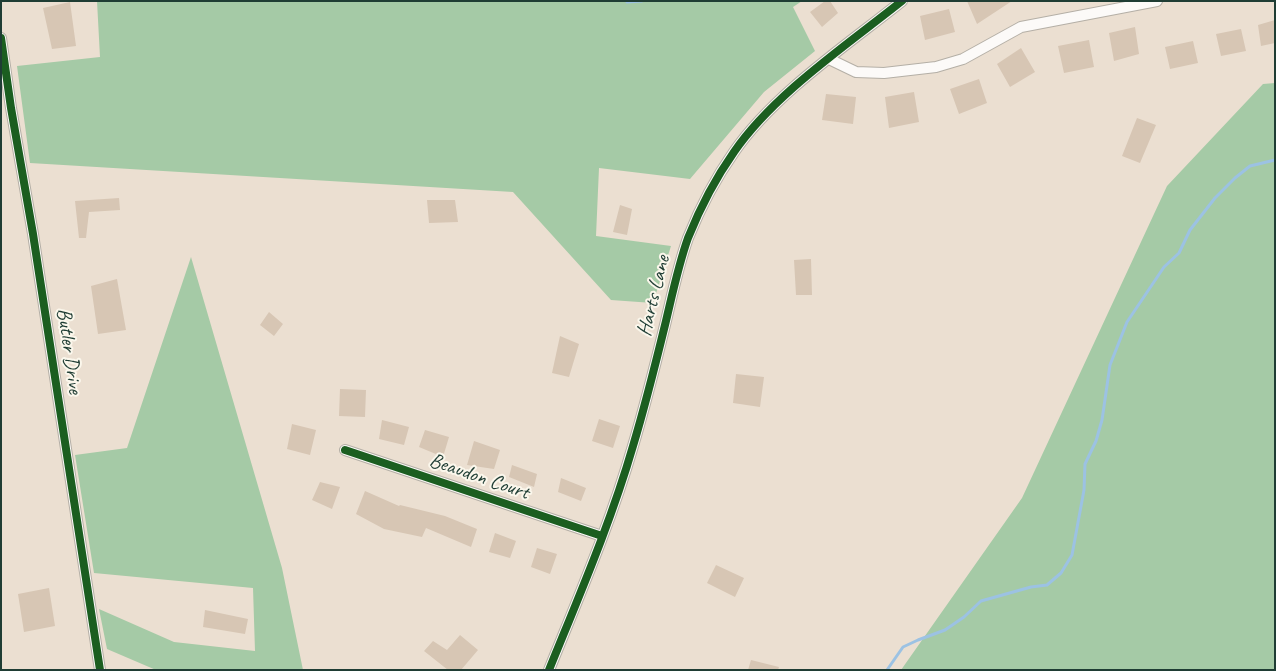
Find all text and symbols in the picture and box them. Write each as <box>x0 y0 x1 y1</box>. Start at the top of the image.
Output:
street label: Harts Lane <box>632 253 676 339</box>
street label: Butler Drive <box>51 306 87 396</box>
street label: Beaudon Court <box>426 448 532 506</box>

